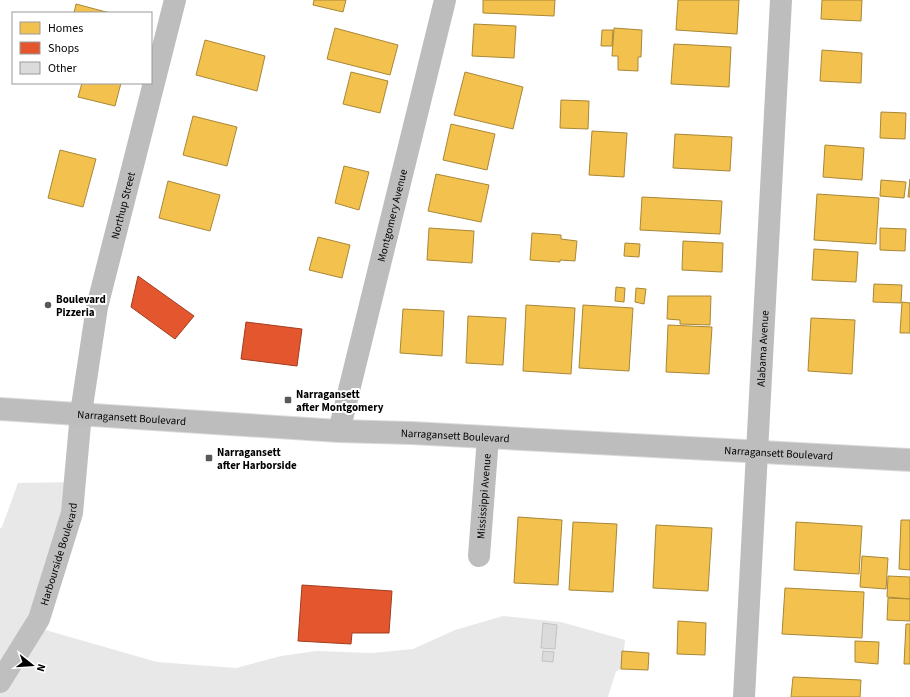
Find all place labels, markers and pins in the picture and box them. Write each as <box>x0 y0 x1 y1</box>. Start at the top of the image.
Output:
place label: Boulevard Pizzeria <box>56 292 106 320</box>
marker: Boulevard Pizzeria <box>43 300 53 310</box>
place label: Narragansett after Montgomery <box>296 387 384 415</box>
marker: Narragansett after Montgomery <box>283 395 293 405</box>
place label: Narragansett after Harborside <box>217 445 297 473</box>
marker: Narragansett after Harborside <box>204 453 214 463</box>

